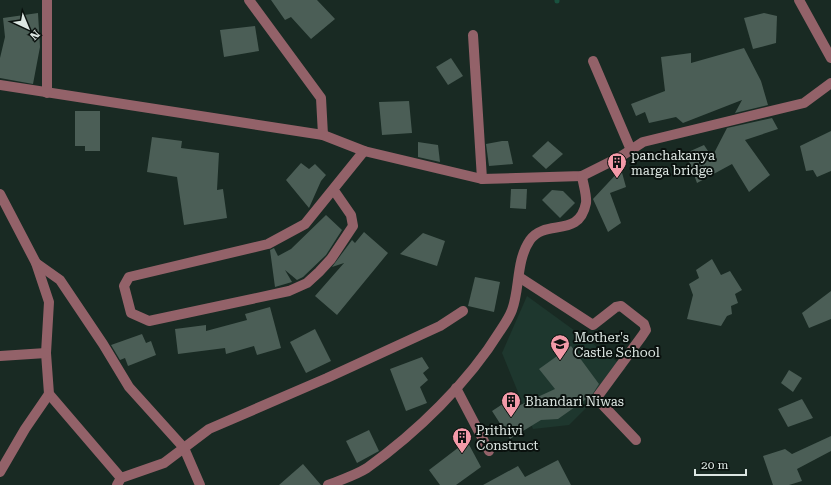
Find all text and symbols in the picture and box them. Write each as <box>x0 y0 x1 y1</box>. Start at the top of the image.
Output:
north arrow <box>8 8 48 48</box>
text: N <box>27 27 42 43</box>
place label: panchakanya marga bridge <box>631 148 715 178</box>
building icon: panchakanya marga bridge <box>606 151 628 179</box>
place label: Mother's Castle School <box>574 330 660 360</box>
school or university icon: Mother's Castle School <box>549 333 571 361</box>
building icon: Bhandari Niwas <box>500 390 522 418</box>
place label: Bhandari Niwas <box>525 394 624 409</box>
place label: Prithivi Construct <box>476 423 538 453</box>
building icon: Prithivi Construct <box>451 426 473 454</box>
scale bar <box>695 451 746 477</box>
text: 20 m <box>701 458 728 472</box>

